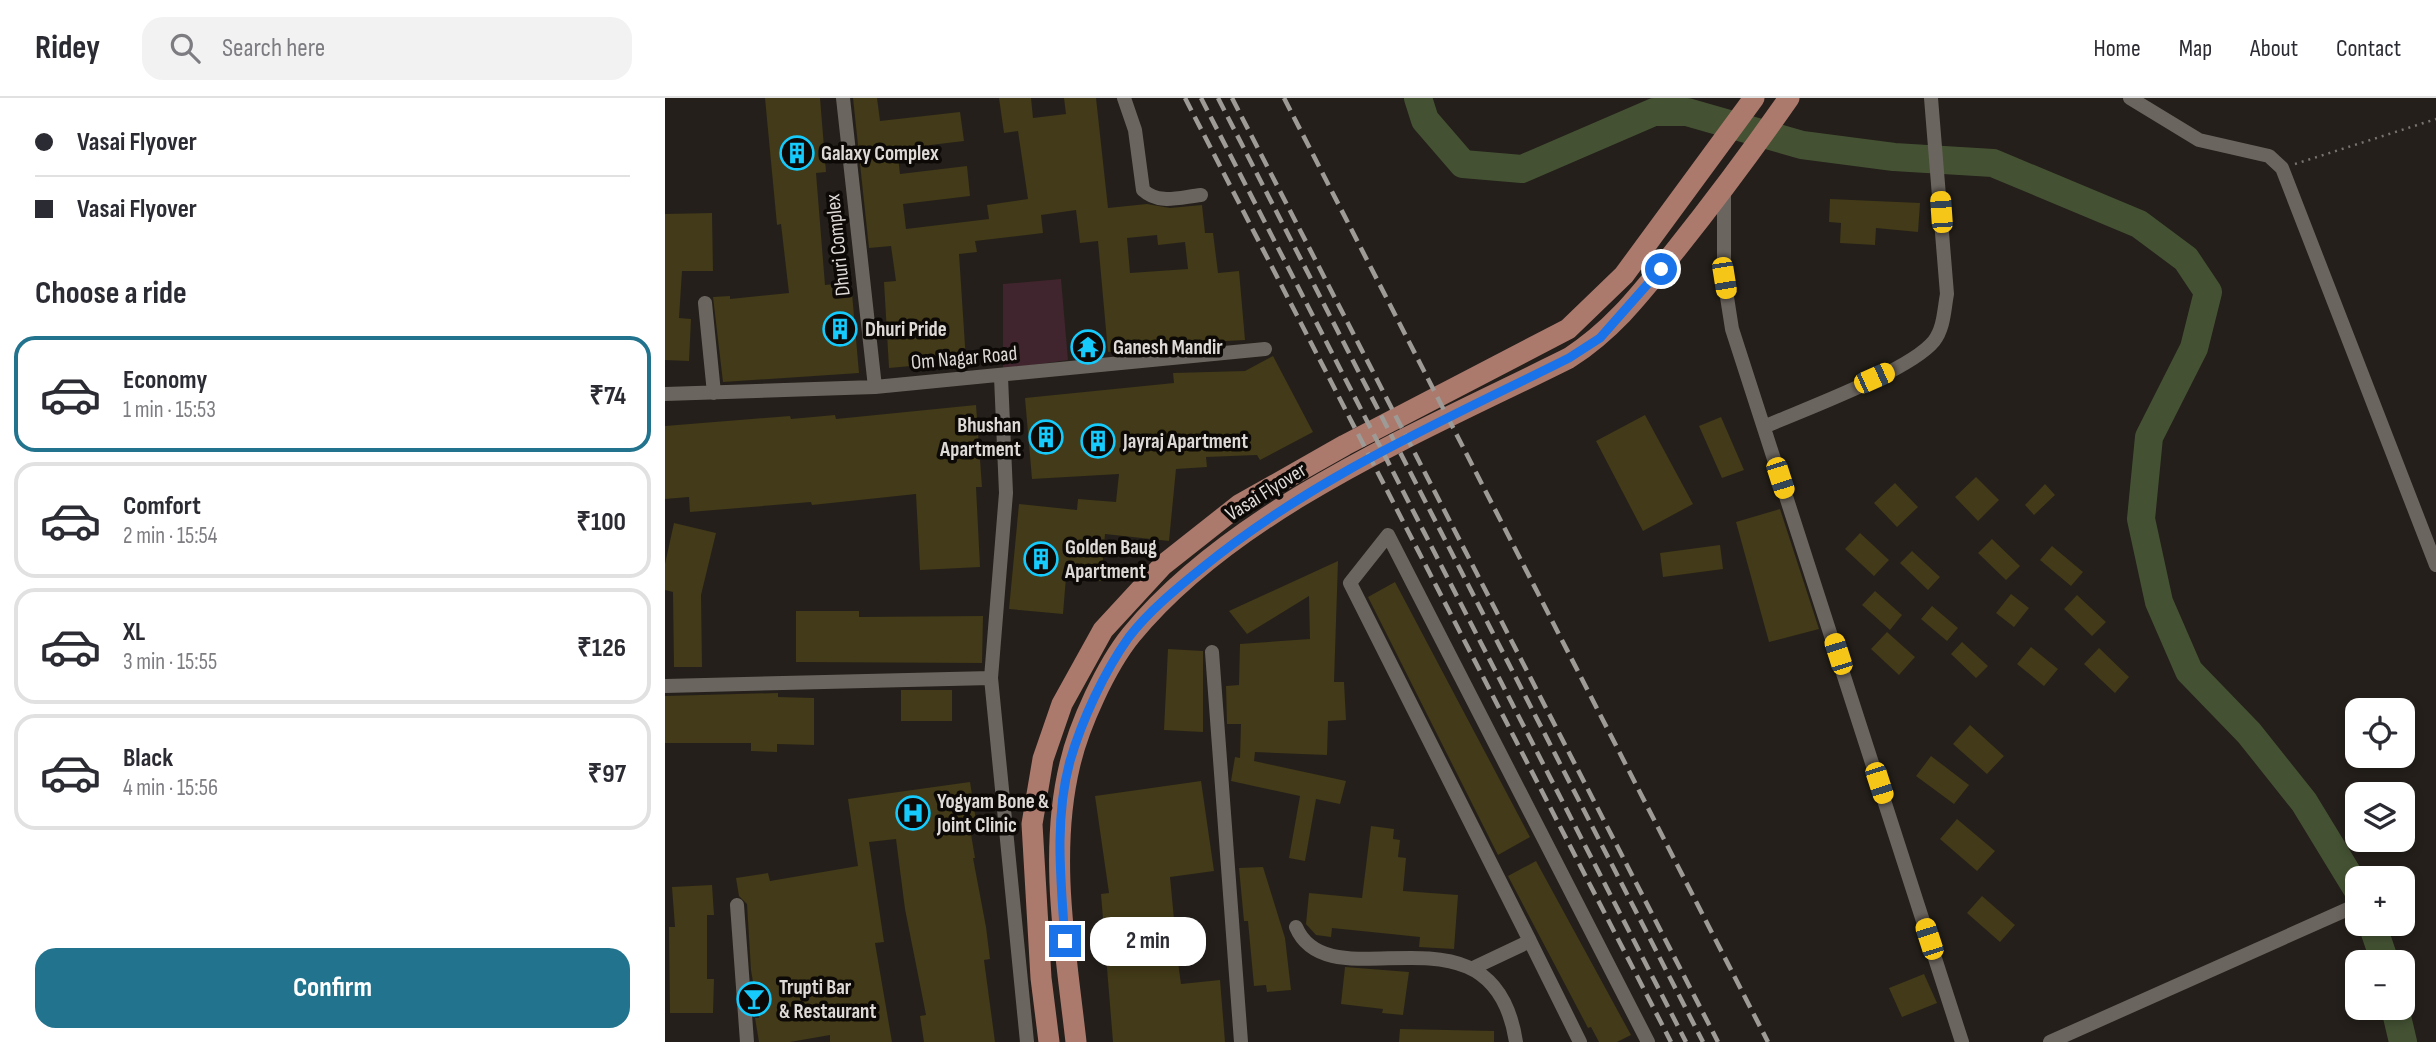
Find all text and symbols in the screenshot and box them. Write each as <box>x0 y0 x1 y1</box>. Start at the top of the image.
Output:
search box <box>142 17 632 80</box>
text: Ridey <box>35 28 100 68</box>
icon: search <box>166 29 204 67</box>
text: Search here <box>222 33 325 64</box>
text: Home <box>2093 34 2141 63</box>
text: Map <box>2179 34 2212 63</box>
text: About <box>2250 34 2298 63</box>
text: Contact <box>2336 34 2401 63</box>
text: Vasai Flyover <box>77 127 197 158</box>
building icon: Galaxy Complex <box>778 134 816 172</box>
place label: Galaxy Complex <box>821 141 939 166</box>
car <box>1930 190 1953 234</box>
street label: Dhuri Complex <box>820 193 856 297</box>
text: Vasai Flyover <box>77 194 197 225</box>
route start <box>1645 253 1677 285</box>
car <box>1711 256 1738 300</box>
text: Choose a ride <box>35 274 187 313</box>
building icon: Dhuri Pride <box>821 310 859 348</box>
place label: Dhuri Pride <box>865 317 947 342</box>
temple icon: Ganesh Mandir <box>1069 328 1107 366</box>
place label: Ganesh Mandir <box>1113 335 1223 360</box>
street label: Om Nagar Road <box>910 341 1018 375</box>
car <box>1851 360 1898 396</box>
icon: car <box>39 363 102 426</box>
text: Economy <box>123 365 207 396</box>
text: ₹74 <box>589 381 626 412</box>
text: 1 min · 15:53 <box>123 396 216 424</box>
place label: Bhushan Apartment <box>939 413 1021 462</box>
building icon: Bhushan Apartment <box>1027 418 1065 456</box>
building icon: Jayraj Apartment <box>1079 422 1117 460</box>
place label: Jayraj Apartment <box>1122 429 1248 454</box>
car <box>1764 455 1797 501</box>
street label: Vasai Flyover <box>1221 457 1311 527</box>
icon: car <box>39 489 102 552</box>
text: Comfort <box>123 491 201 522</box>
text: ₹100 <box>576 507 626 538</box>
text: 2 min · 15:54 <box>123 522 217 550</box>
place label: Golden Baug Apartment <box>1064 535 1157 584</box>
building icon: Golden Baug Apartment <box>1022 540 1060 578</box>
icon: car <box>39 615 102 678</box>
text: XL <box>123 617 145 648</box>
car <box>1822 631 1855 677</box>
text: ₹126 <box>577 633 626 664</box>
text: 3 min · 15:55 <box>123 648 217 676</box>
map controls <box>2345 698 2415 1020</box>
button: locate <box>2345 698 2415 768</box>
icon: car <box>39 741 102 804</box>
text: Black <box>123 743 173 774</box>
text: ₹97 <box>587 759 626 790</box>
car <box>1863 760 1896 806</box>
text: 4 min · 15:56 <box>123 774 218 802</box>
button: layers <box>2345 782 2415 852</box>
place label: Yogyam Bone & Joint Clinic <box>936 789 1049 838</box>
hospital icon: Yogyam Bone & Joint Clinic <box>894 794 932 832</box>
button: + <box>2345 866 2415 936</box>
callout: 2 min <box>1089 916 1205 966</box>
car <box>1913 916 1946 962</box>
route end <box>1049 925 1081 957</box>
text: 2 min <box>1126 927 1170 955</box>
button: Confirm <box>35 948 630 1028</box>
button: − <box>2345 950 2415 1020</box>
place label: Trupti Bar & Restaurant <box>779 975 876 1024</box>
bar icon: Trupti Bar & Restaurant <box>735 980 773 1018</box>

